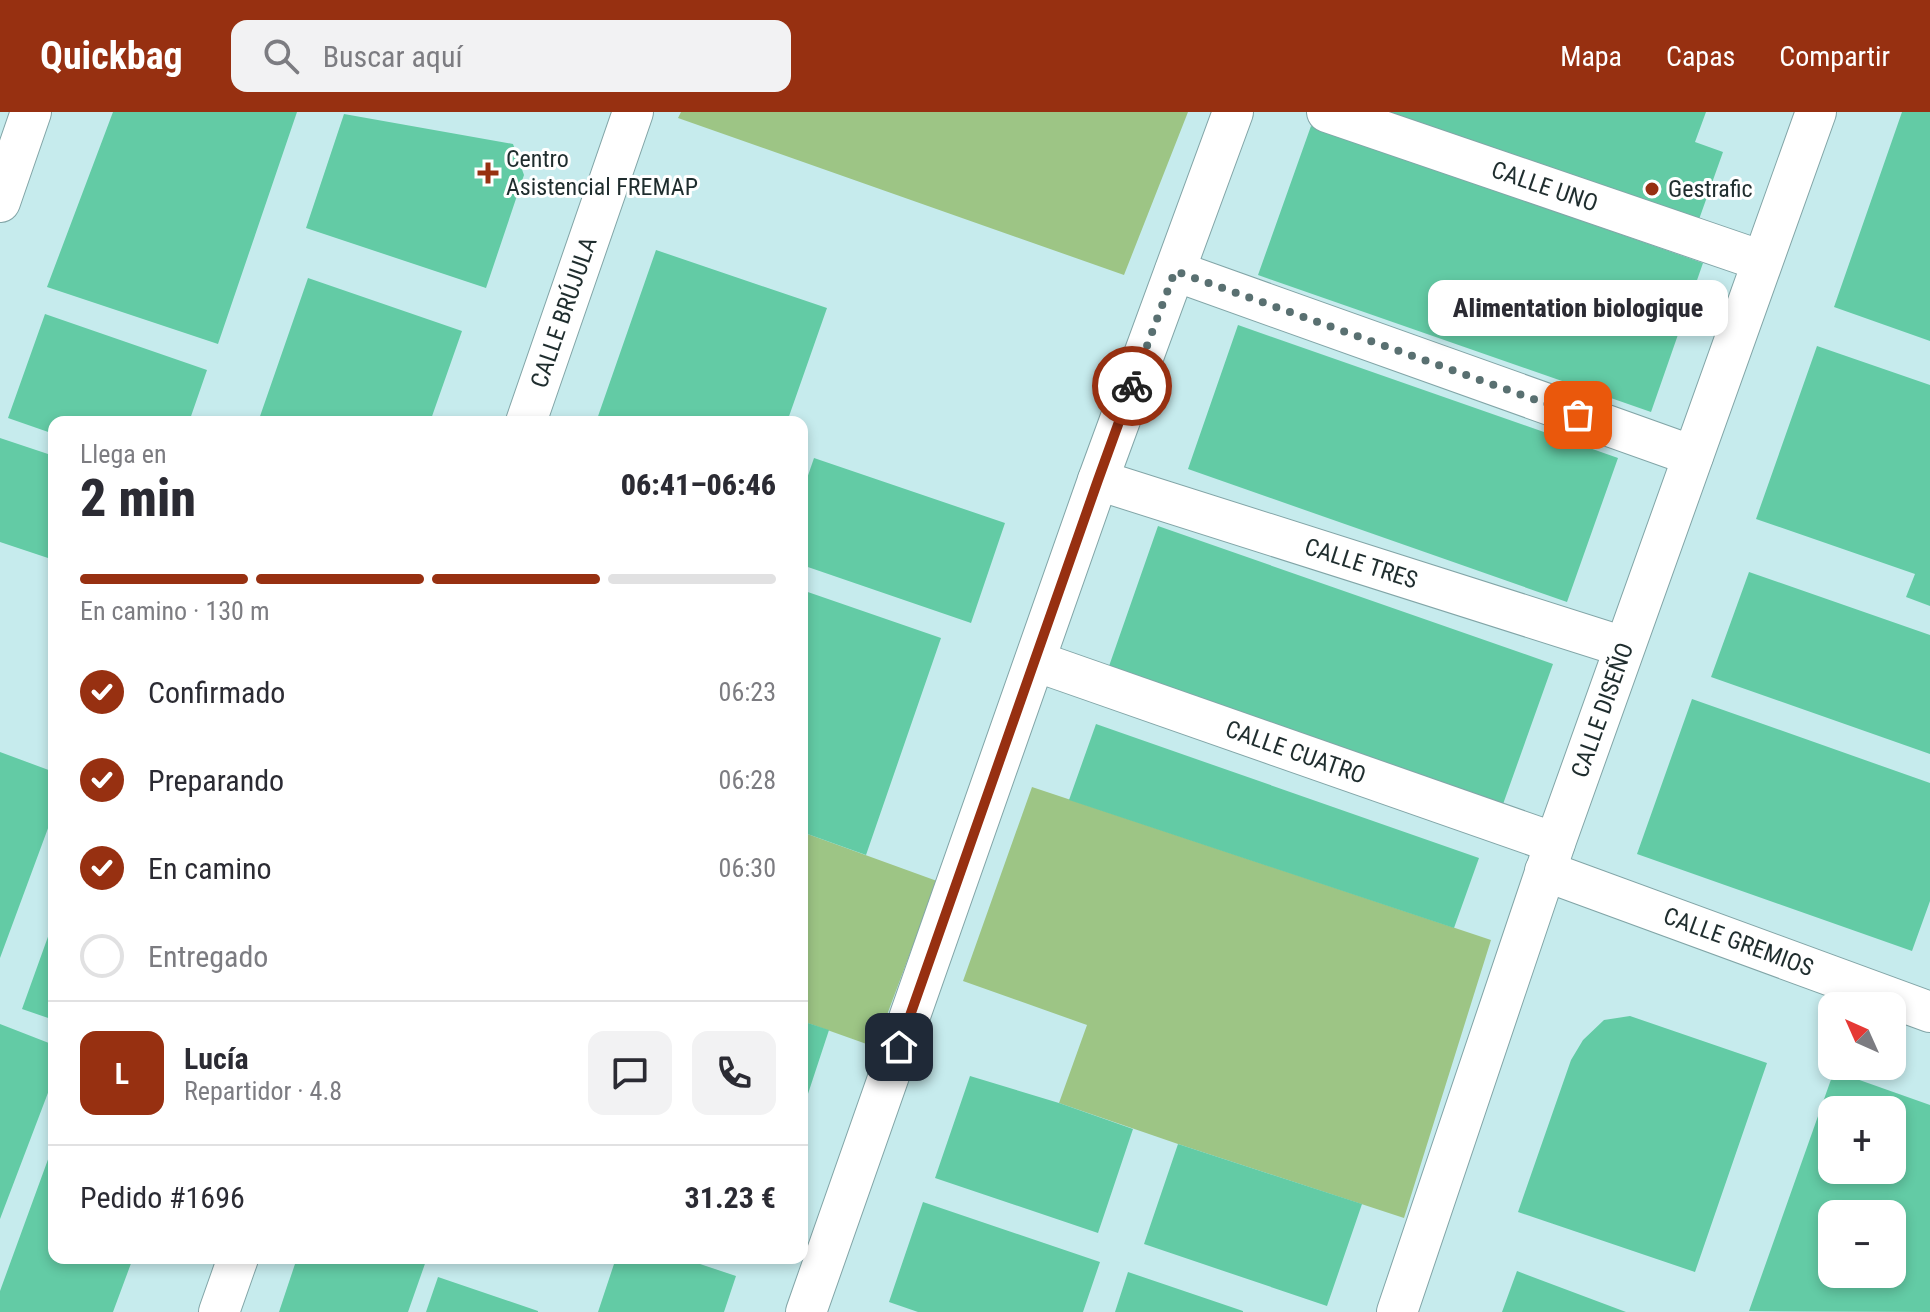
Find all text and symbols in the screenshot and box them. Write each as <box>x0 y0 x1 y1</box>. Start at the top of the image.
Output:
search box <box>231 20 791 92</box>
text: Quickbag <box>40 34 183 78</box>
icon: search <box>259 34 303 78</box>
text: Buscar aquí <box>323 39 462 74</box>
text: Mapa <box>1560 40 1622 73</box>
text: Capas <box>1666 40 1735 73</box>
text: Compartir <box>1779 40 1890 73</box>
place label: Centro Asistencial FREMAP <box>506 145 698 201</box>
street label: CALLE UNO <box>1488 155 1601 218</box>
marker: Centro Asistencial FREMAP <box>477 162 499 184</box>
place label: Gestrafic <box>1668 175 1753 203</box>
marker: Gestrafic <box>1643 180 1661 198</box>
street label: CALLE BRÚJULA <box>525 233 603 391</box>
callout: Alimentation biologique <box>1428 279 1728 335</box>
text: Alimentation biologique <box>1453 293 1703 323</box>
courier <box>1092 346 1172 426</box>
icon: bike <box>1110 364 1154 408</box>
pin <box>1544 381 1612 449</box>
icon: bag <box>1556 393 1600 437</box>
text: Llega en <box>80 439 167 469</box>
text: 06:41–06:46 <box>621 467 776 502</box>
text: 2 min <box>80 468 196 529</box>
street label: CALLE TRES <box>1301 532 1421 595</box>
text: En camino · 130 m <box>80 596 269 626</box>
street label: CALLE DISEÑO <box>1566 639 1639 781</box>
icon: check <box>80 670 124 714</box>
text: Confirmado <box>148 675 285 710</box>
text: 06:23 <box>719 677 776 707</box>
street label: CALLE CUATRO <box>1222 715 1369 790</box>
icon: check <box>80 758 124 802</box>
text: Preparando <box>148 763 284 798</box>
text: 06:28 <box>719 765 776 795</box>
icon: check <box>80 846 124 890</box>
text: En camino <box>148 851 272 886</box>
text: 06:30 <box>719 853 776 883</box>
street label: CALLE GREMIOS <box>1660 902 1817 982</box>
text: Entregado <box>148 939 268 974</box>
north arrow <box>1818 992 1906 1080</box>
map controls <box>1818 992 1906 1288</box>
pin <box>865 1013 933 1081</box>
icon: home <box>877 1025 921 1069</box>
button: chat <box>588 1031 672 1115</box>
button: phone <box>692 1031 776 1115</box>
text: Lucía <box>184 1041 249 1076</box>
text: L <box>115 1056 129 1091</box>
text: Repartidor · 4.8 <box>184 1076 342 1106</box>
button: + <box>1818 1096 1906 1184</box>
text: Pedido #1696 <box>80 1180 245 1215</box>
text: 31.23 € <box>685 1180 776 1215</box>
button: − <box>1818 1200 1906 1288</box>

